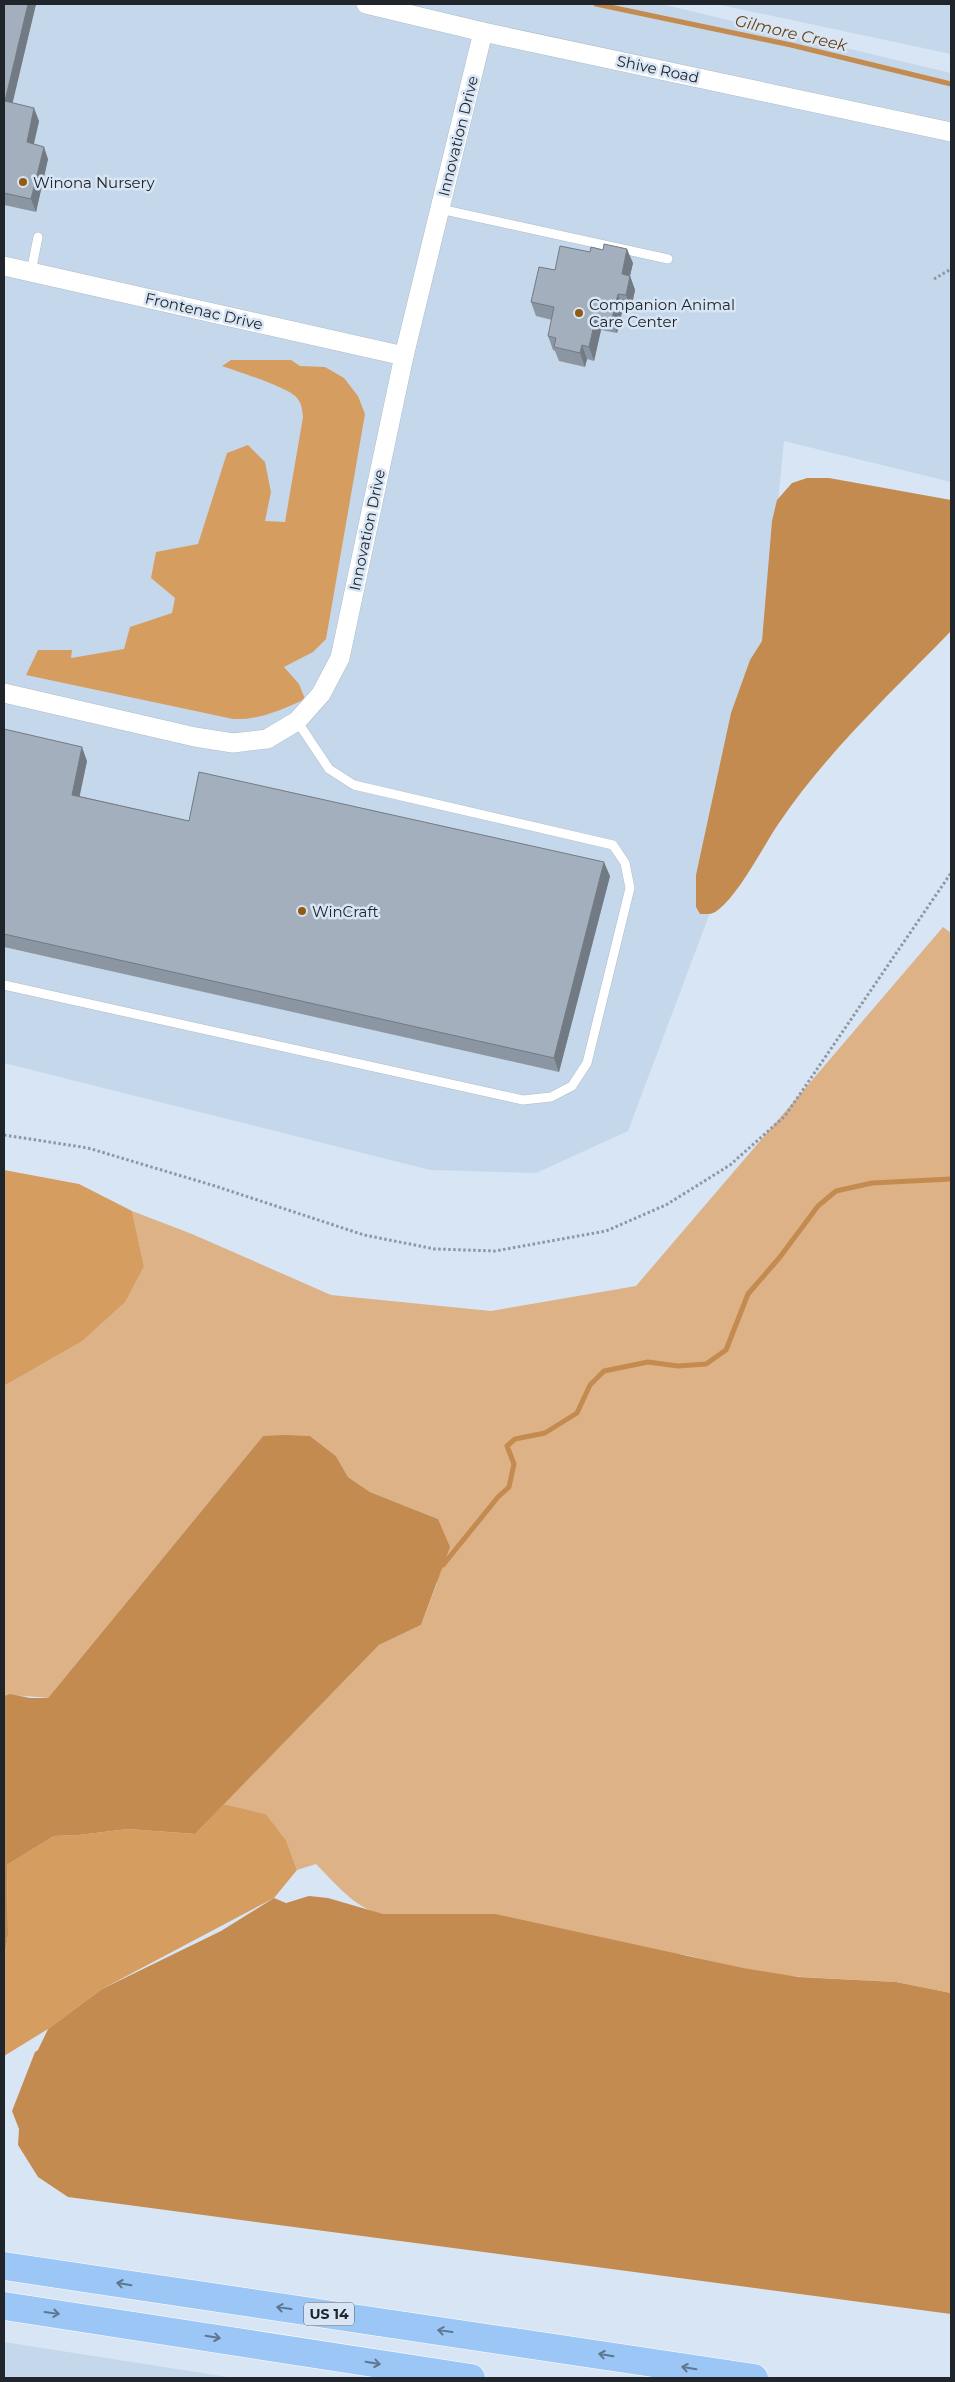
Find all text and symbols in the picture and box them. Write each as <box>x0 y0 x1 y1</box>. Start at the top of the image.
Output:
water label: Gilmore Creek <box>733 11 850 55</box>
street label: Shive Road <box>615 51 701 87</box>
street label: Innovation Drive <box>434 74 482 198</box>
place label: Winona Nursery <box>33 173 155 192</box>
marker: Winona Nursery <box>17 176 29 188</box>
street label: Frontenac Drive <box>143 288 265 334</box>
place label: Companion Animal Care Center <box>589 295 735 331</box>
marker: Companion Animal Care Center <box>573 307 585 319</box>
street label: Innovation Drive <box>345 468 389 592</box>
place label: WinCraft <box>312 902 379 921</box>
marker: WinCraft <box>296 905 308 917</box>
one-way arrow <box>116 2279 132 2289</box>
road number: US 14 <box>304 2302 354 2326</box>
one-way arrow <box>277 2303 293 2313</box>
one-way arrow <box>44 2309 60 2319</box>
one-way arrow <box>438 2325 454 2335</box>
one-way arrow <box>204 2332 220 2342</box>
one-way arrow <box>598 2350 614 2360</box>
one-way arrow <box>365 2358 381 2368</box>
one-way arrow <box>681 2363 697 2373</box>

